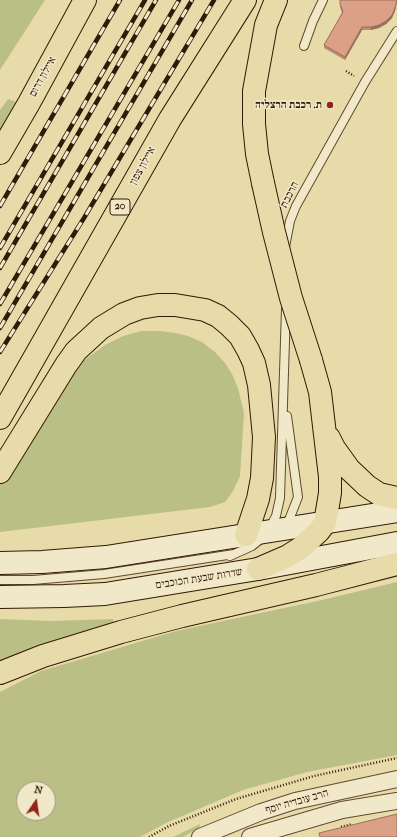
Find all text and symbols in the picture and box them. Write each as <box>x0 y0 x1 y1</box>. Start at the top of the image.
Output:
street label: איילון דרום <box>27 55 59 99</box>
place label: ת. רכבת הרצליה <box>255 98 322 112</box>
marker: ת. רכבת הרצליה <box>325 100 335 110</box>
street label: איילון צפון <box>127 145 159 187</box>
street label: הרכבת <box>278 180 302 210</box>
road number: 20 <box>110 199 130 215</box>
street label: שדרות שבעת הכוכבים <box>155 566 243 592</box>
north arrow <box>16 781 56 821</box>
text: N <box>33 783 44 797</box>
street label: הרב עובדיה יוסף <box>264 787 330 817</box>

